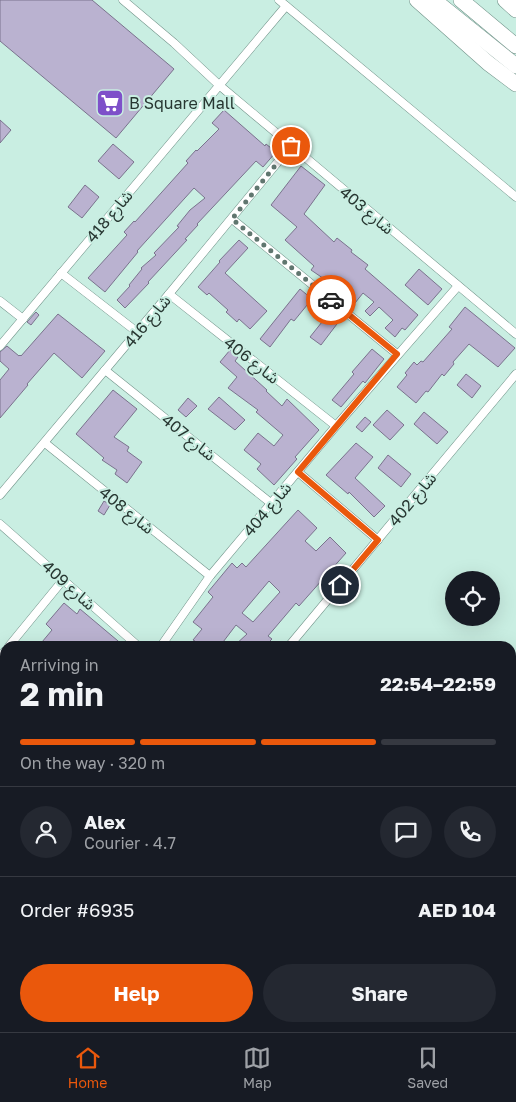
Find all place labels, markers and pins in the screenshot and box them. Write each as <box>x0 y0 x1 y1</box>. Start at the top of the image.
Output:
supermarket icon: B Square Mall <box>95 88 125 118</box>
place label: B Square Mall <box>129 93 235 113</box>
pin <box>270 125 312 167</box>
pin <box>319 564 361 606</box>

